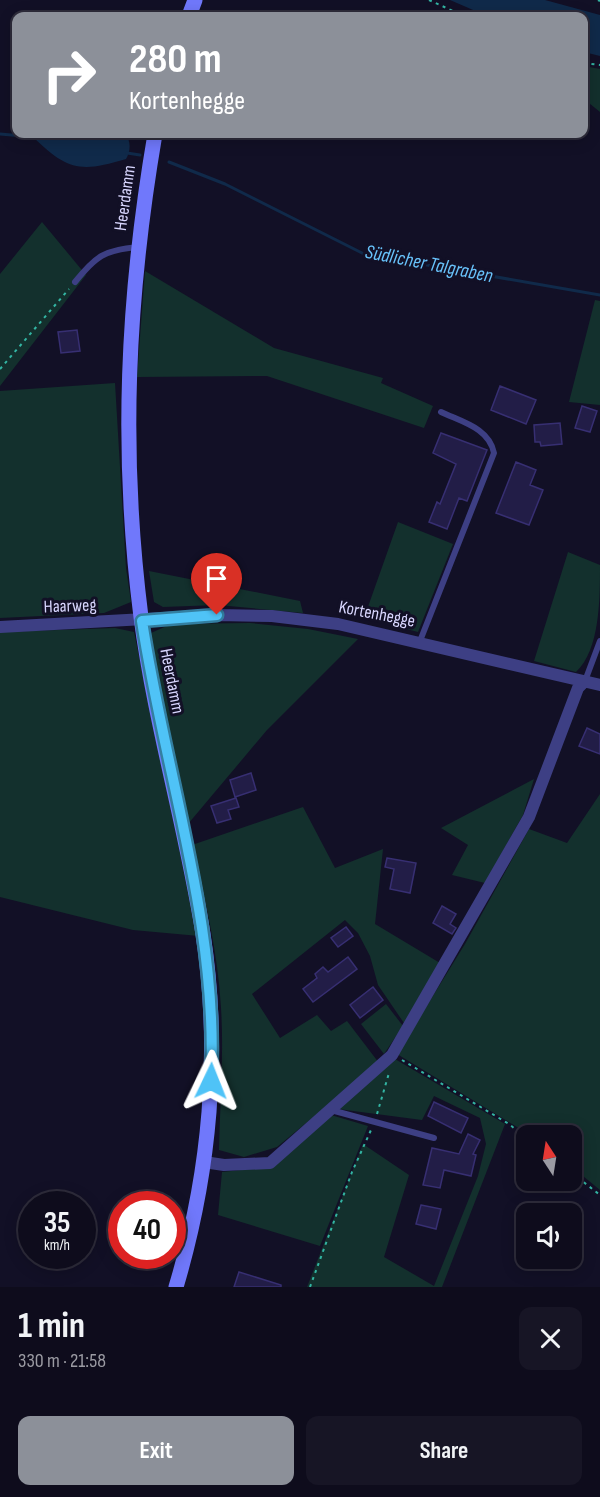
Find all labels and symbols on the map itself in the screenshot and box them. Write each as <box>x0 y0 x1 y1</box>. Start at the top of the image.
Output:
street label: Heerdamm <box>110 164 140 232</box>
water label: Südlicher Talgraben <box>363 240 495 288</box>
pin <box>191 553 242 615</box>
street label: Haarweg <box>43 595 97 617</box>
street label: Kortenhegge <box>337 596 417 632</box>
street label: Heerdamm <box>155 647 189 715</box>
position arrow <box>179 1049 243 1113</box>
north arrow <box>516 1125 582 1191</box>
speed limit sign: 40 <box>108 1191 186 1269</box>

